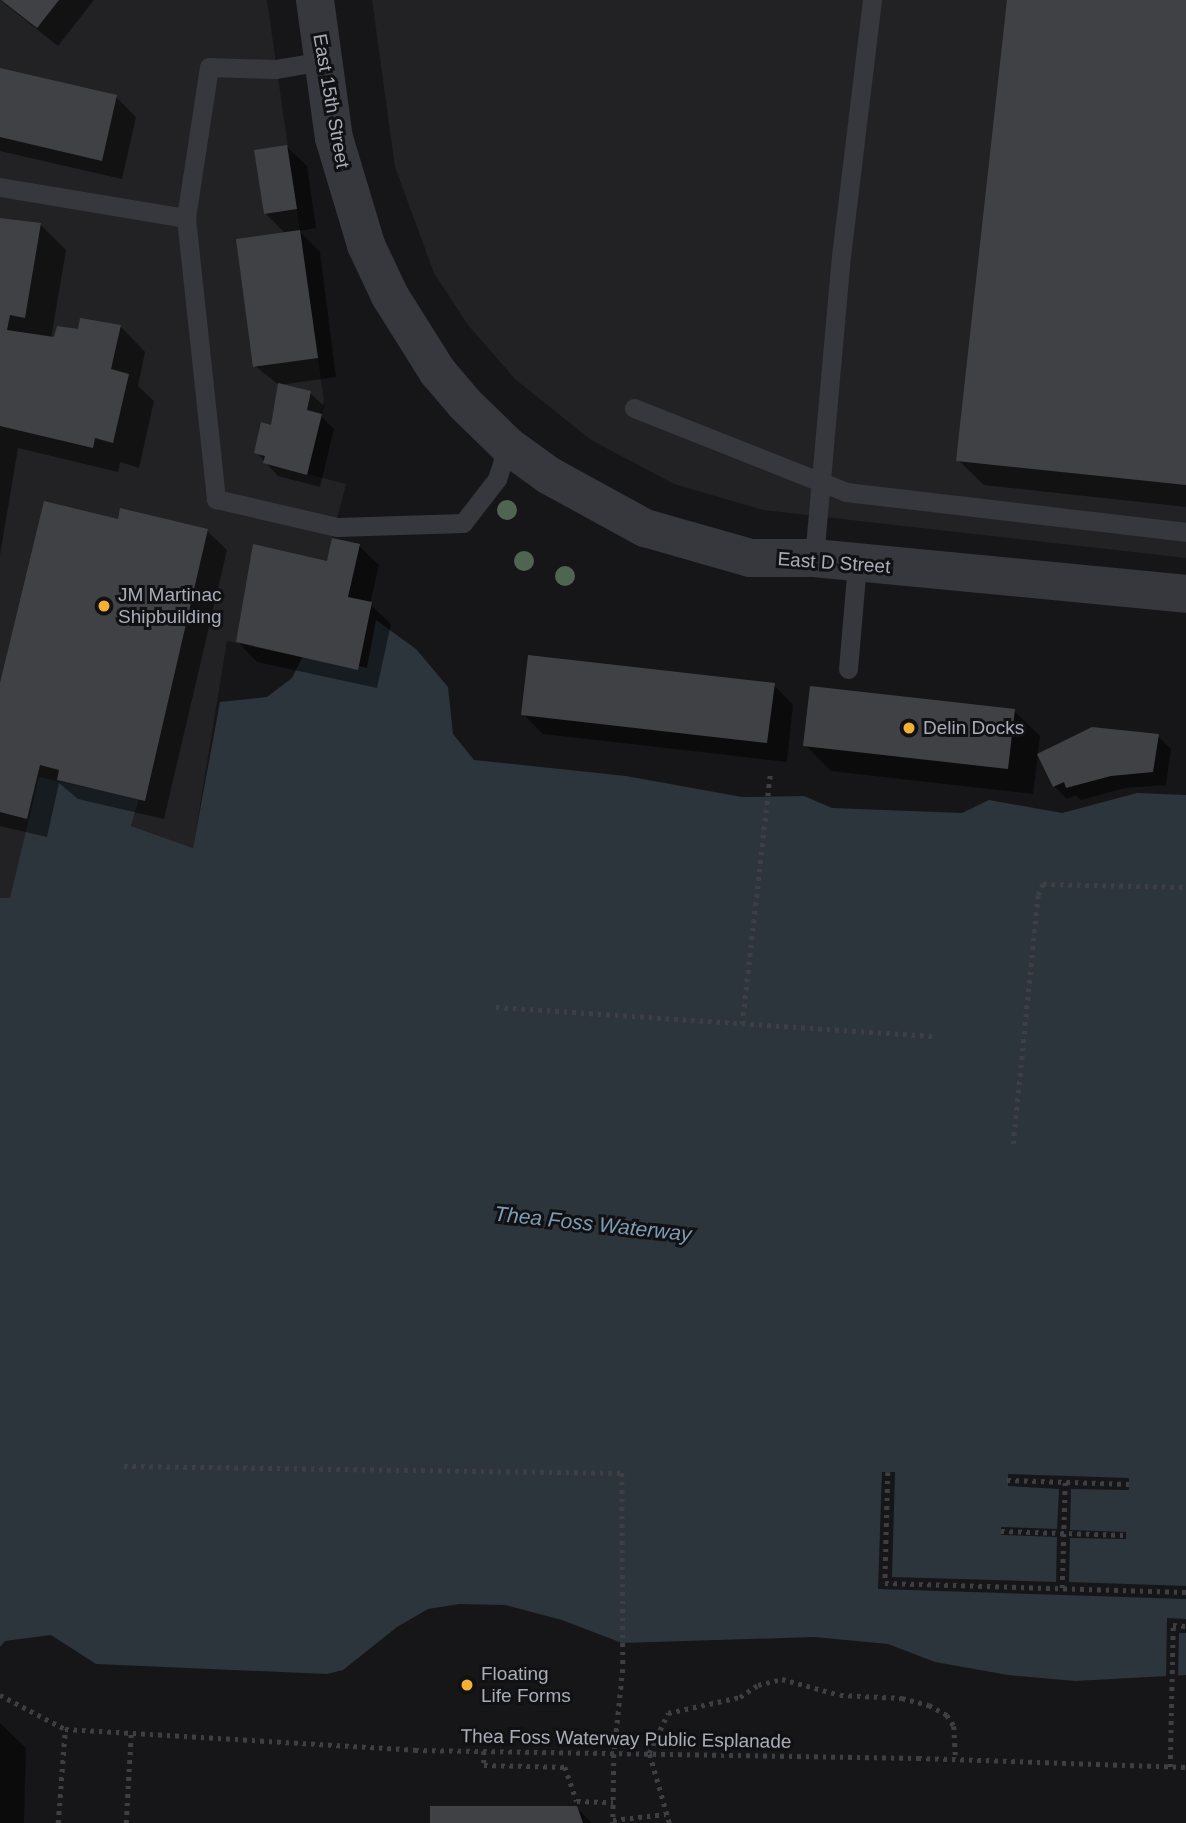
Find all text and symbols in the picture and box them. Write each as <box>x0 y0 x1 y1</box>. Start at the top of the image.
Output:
street label: East 15th Street <box>308 32 354 170</box>
street label: East D Street <box>777 548 891 578</box>
place label: JM Martinac Shipbuilding <box>118 584 222 628</box>
marker: JM Martinac Shipbuilding <box>96 598 112 614</box>
place label: Delin Docks <box>923 717 1024 739</box>
marker: Delin Docks <box>901 720 917 736</box>
water label: Thea Foss Waterway <box>493 1201 693 1247</box>
place label: Floating Life Forms <box>481 1663 571 1707</box>
marker: Floating Life Forms <box>459 1677 475 1693</box>
street label: Thea Foss Waterway Public Esplanade <box>460 1725 792 1753</box>

